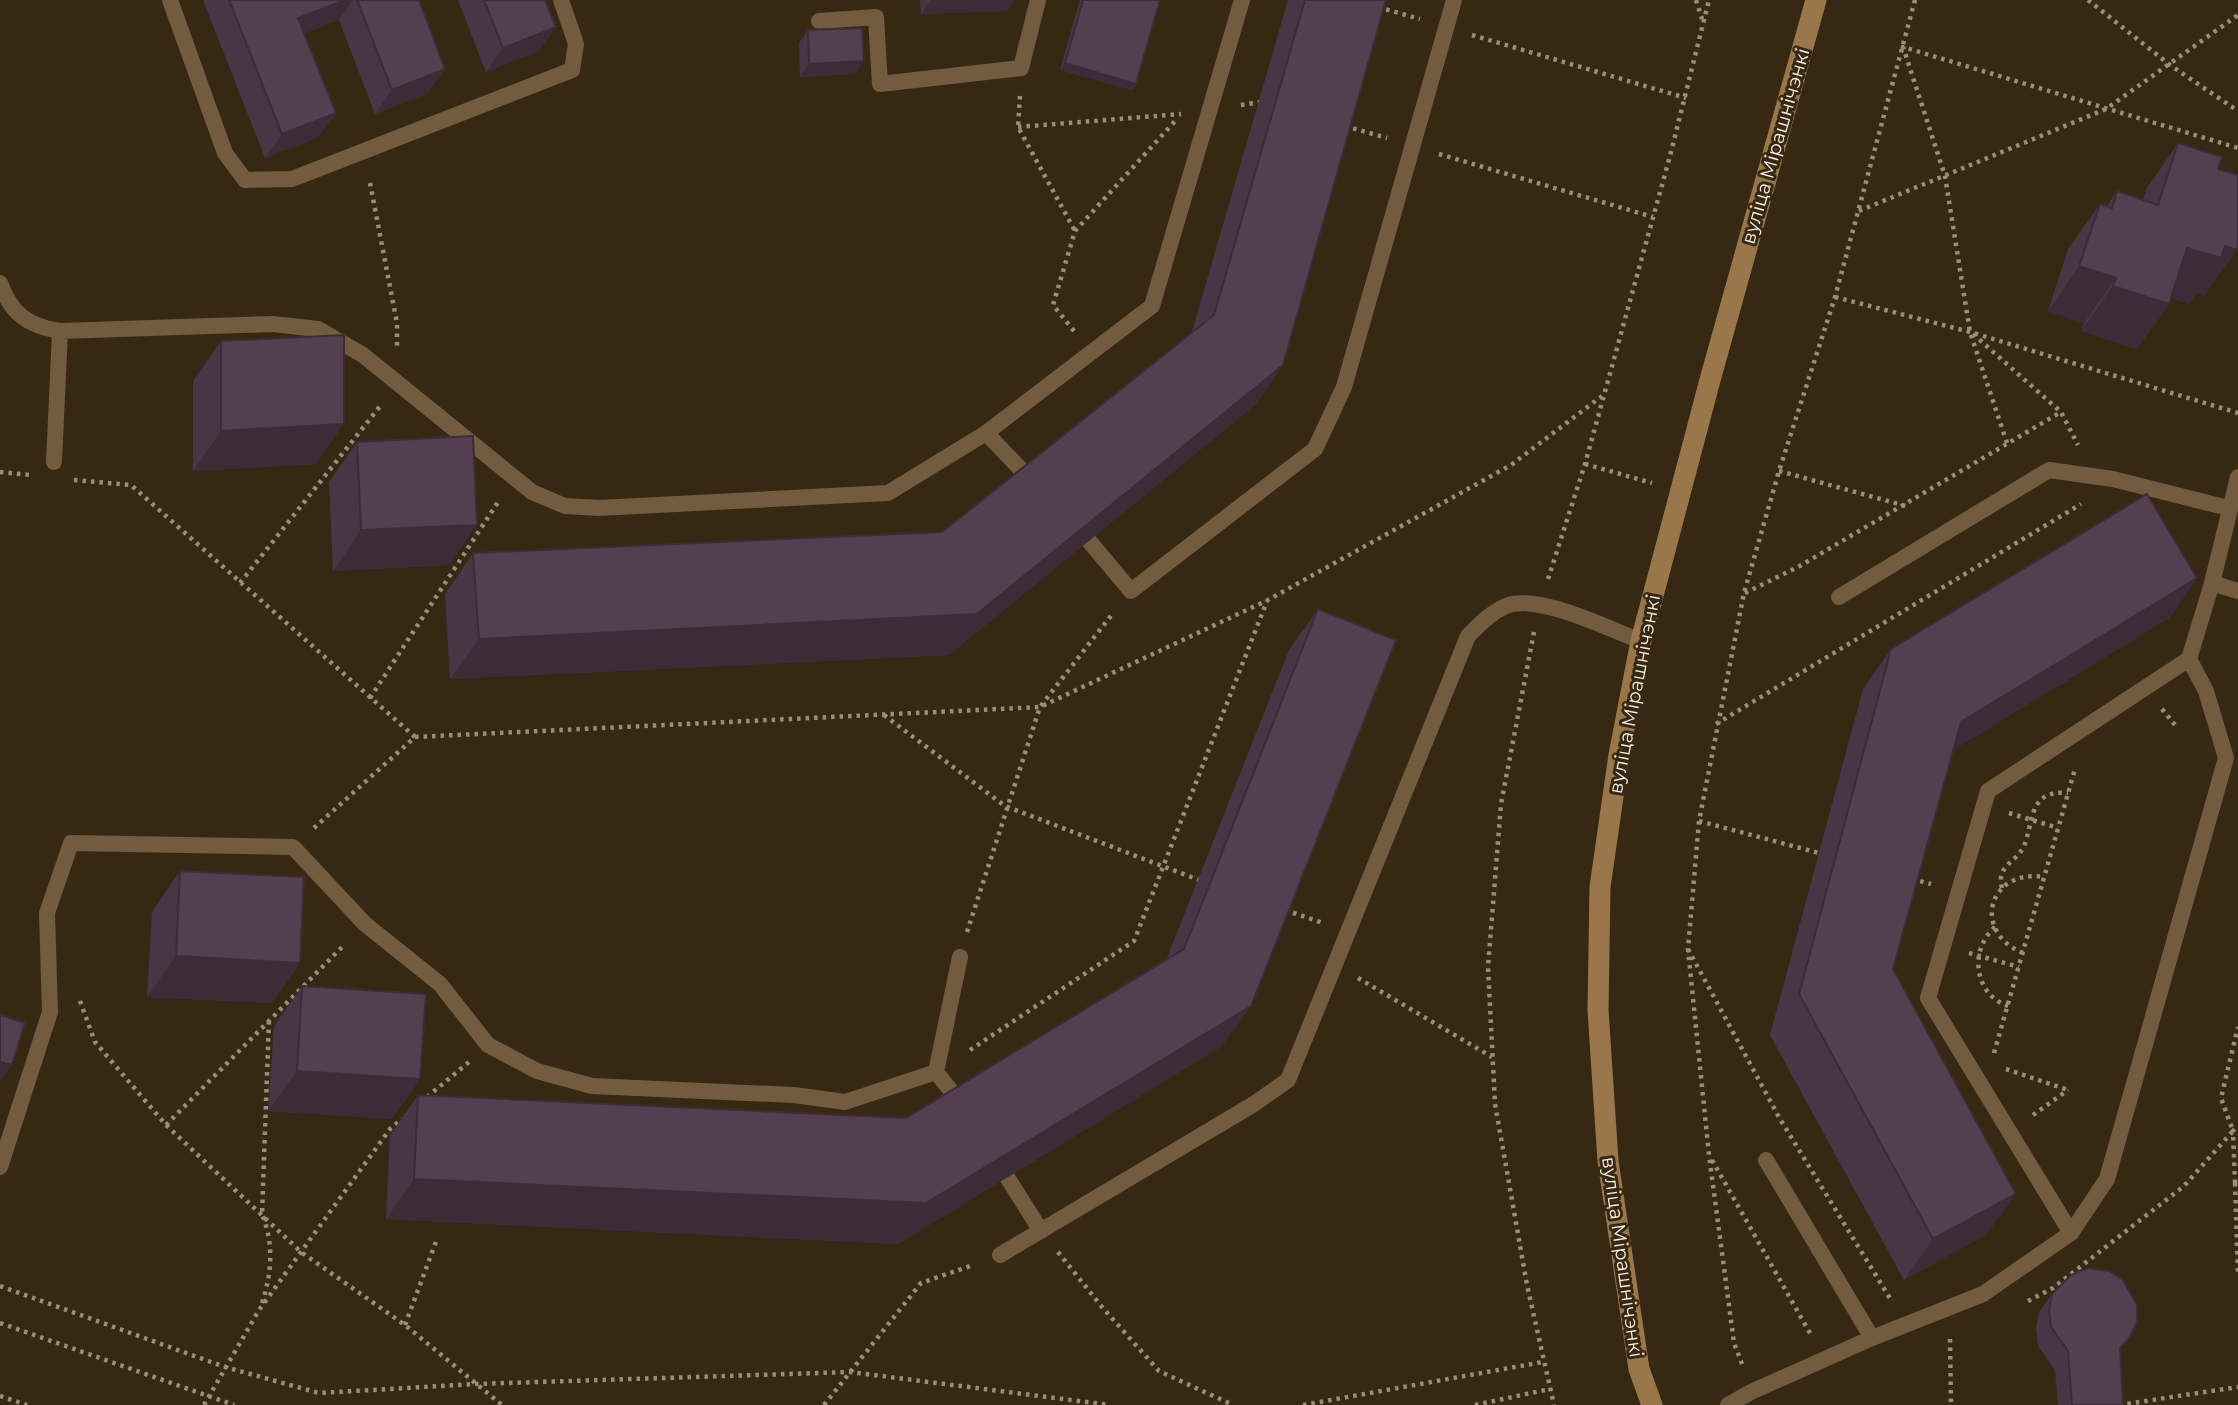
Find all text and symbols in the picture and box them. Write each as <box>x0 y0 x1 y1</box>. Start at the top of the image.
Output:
street label: вуліца Мірашнічэнкі <box>1737 46 1814 247</box>
street label: вуліца Мірашнічэнкі <box>1604 593 1665 796</box>
street label: вуліца Мірашнічэнкі <box>1597 1155 1648 1359</box>

